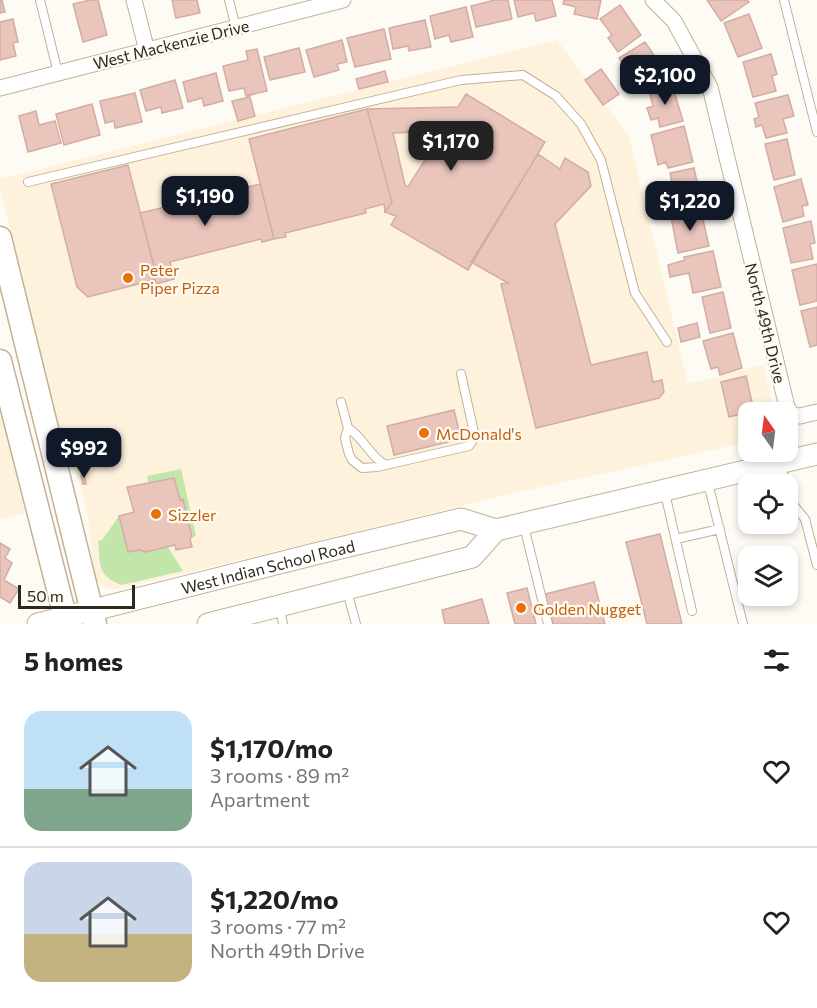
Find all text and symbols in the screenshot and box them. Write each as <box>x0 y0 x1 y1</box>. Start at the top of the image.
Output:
street label: West Mackenzie Drive <box>91 15 251 73</box>
pin: $2,100 <box>616 55 714 106</box>
text: $2,100 <box>634 62 696 86</box>
pin: $1,170 <box>402 121 500 172</box>
text: $1,170 <box>422 128 480 152</box>
pin: $1,190 <box>156 176 254 227</box>
pin: $1,220 <box>641 181 739 232</box>
text: $1,190 <box>176 183 234 207</box>
text: $1,220 <box>659 188 721 212</box>
place label: Peter Piper Pizza <box>140 260 220 297</box>
street label: North 49th Drive <box>742 261 790 385</box>
marker: Peter Piper Pizza <box>121 271 135 285</box>
north arrow <box>738 402 798 462</box>
map controls <box>738 402 798 606</box>
place label: McDonald's <box>436 424 522 443</box>
marker: McDonald's <box>417 426 431 440</box>
pin: $992 <box>48 428 120 479</box>
text: $992 <box>60 435 108 459</box>
button: locate <box>738 474 798 534</box>
place label: Sizzler <box>168 505 217 524</box>
marker: Sizzler <box>149 507 163 521</box>
street label: West Indian School Road <box>179 535 357 597</box>
button: layers <box>738 546 798 606</box>
scale bar <box>18 582 135 610</box>
text: 50 m <box>27 586 64 605</box>
place label: Golden Nugget <box>533 599 642 618</box>
marker: Golden Nugget <box>514 601 528 615</box>
icon: filters <box>760 644 793 677</box>
text: 5 homes <box>24 645 123 676</box>
text: $1,170/mo <box>210 732 333 763</box>
icon: home <box>72 735 144 807</box>
icon: heart <box>760 755 793 788</box>
text: 3 rooms · 89 m² <box>210 763 349 787</box>
text: Apartment <box>210 787 310 811</box>
text: $1,220/mo <box>210 883 339 914</box>
icon: home <box>72 886 144 958</box>
icon: heart <box>760 906 793 939</box>
text: 3 rooms · 77 m² <box>210 914 346 938</box>
text: North 49th Drive <box>210 938 364 962</box>

